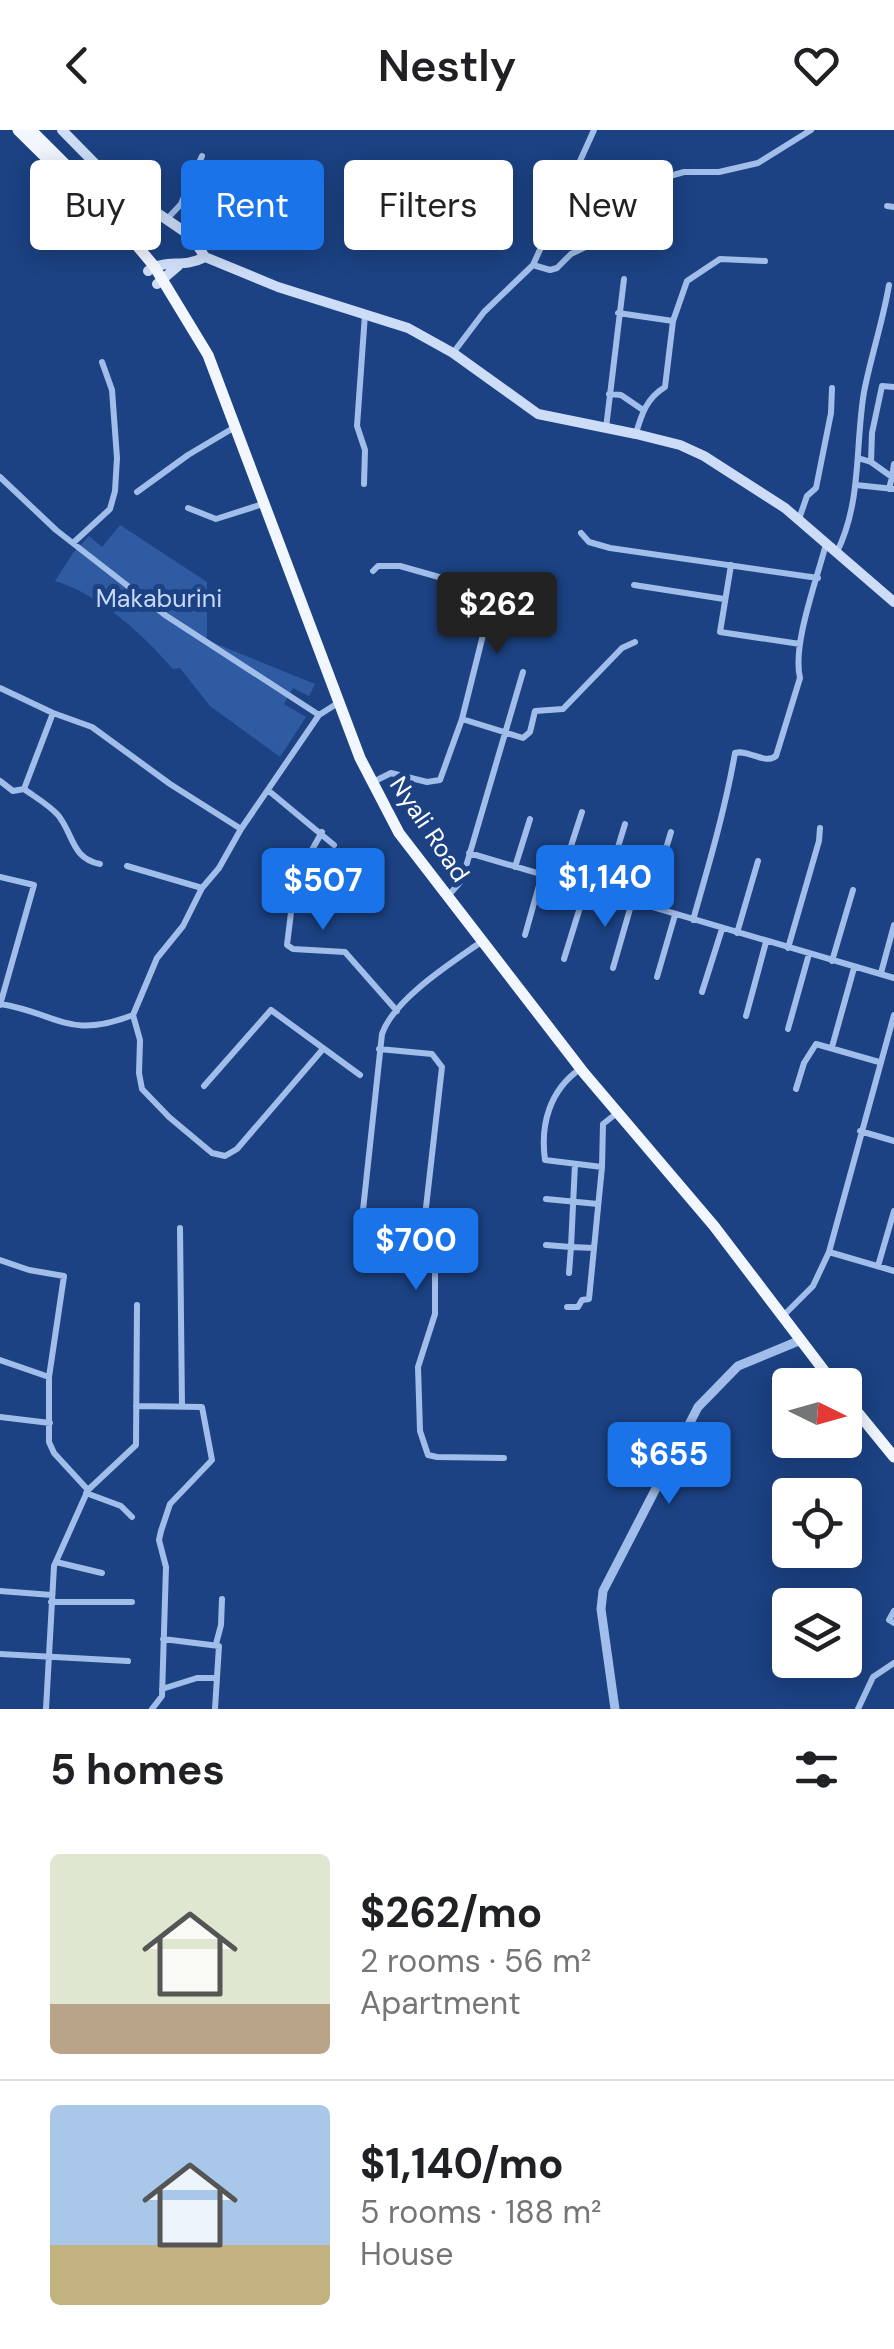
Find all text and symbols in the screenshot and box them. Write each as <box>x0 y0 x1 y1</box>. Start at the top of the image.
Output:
text: Nestly <box>378 36 516 95</box>
icon: back <box>50 38 105 93</box>
icon: heart <box>789 38 844 93</box>
chip: Buy <box>30 160 161 250</box>
chip: Rent <box>181 160 324 250</box>
chip: Filters <box>344 160 513 250</box>
chip: New <box>533 160 673 250</box>
pin: $262 <box>438 572 556 657</box>
park label: Makaburini <box>96 582 222 615</box>
text: $262 <box>459 583 535 625</box>
street label: Nyali Road <box>382 770 477 888</box>
pin: $1,140 <box>524 845 686 930</box>
pin: $507 <box>264 848 382 933</box>
text: $1,140 <box>558 856 652 898</box>
text: $507 <box>284 859 362 901</box>
pin: $700 <box>357 1208 475 1293</box>
text: $700 <box>375 1219 457 1261</box>
north arrow <box>772 1368 862 1458</box>
map controls <box>772 1368 862 1678</box>
pin: $655 <box>610 1422 728 1507</box>
text: $655 <box>630 1433 708 1475</box>
button: locate <box>772 1478 862 1568</box>
button: layers <box>772 1588 862 1678</box>
text: 5 homes <box>50 1742 225 1797</box>
icon: filters <box>789 1742 844 1797</box>
text: $262/mo <box>360 1885 542 1940</box>
icon: home <box>130 1894 250 2014</box>
text: 2 rooms · 56 m² <box>360 1940 591 1982</box>
text: Apartment <box>360 1982 521 2024</box>
text: $1,140/mo <box>360 2136 564 2191</box>
icon: home <box>130 2145 250 2265</box>
text: 5 rooms · 188 m² <box>360 2191 602 2233</box>
text: House <box>360 2233 453 2275</box>

